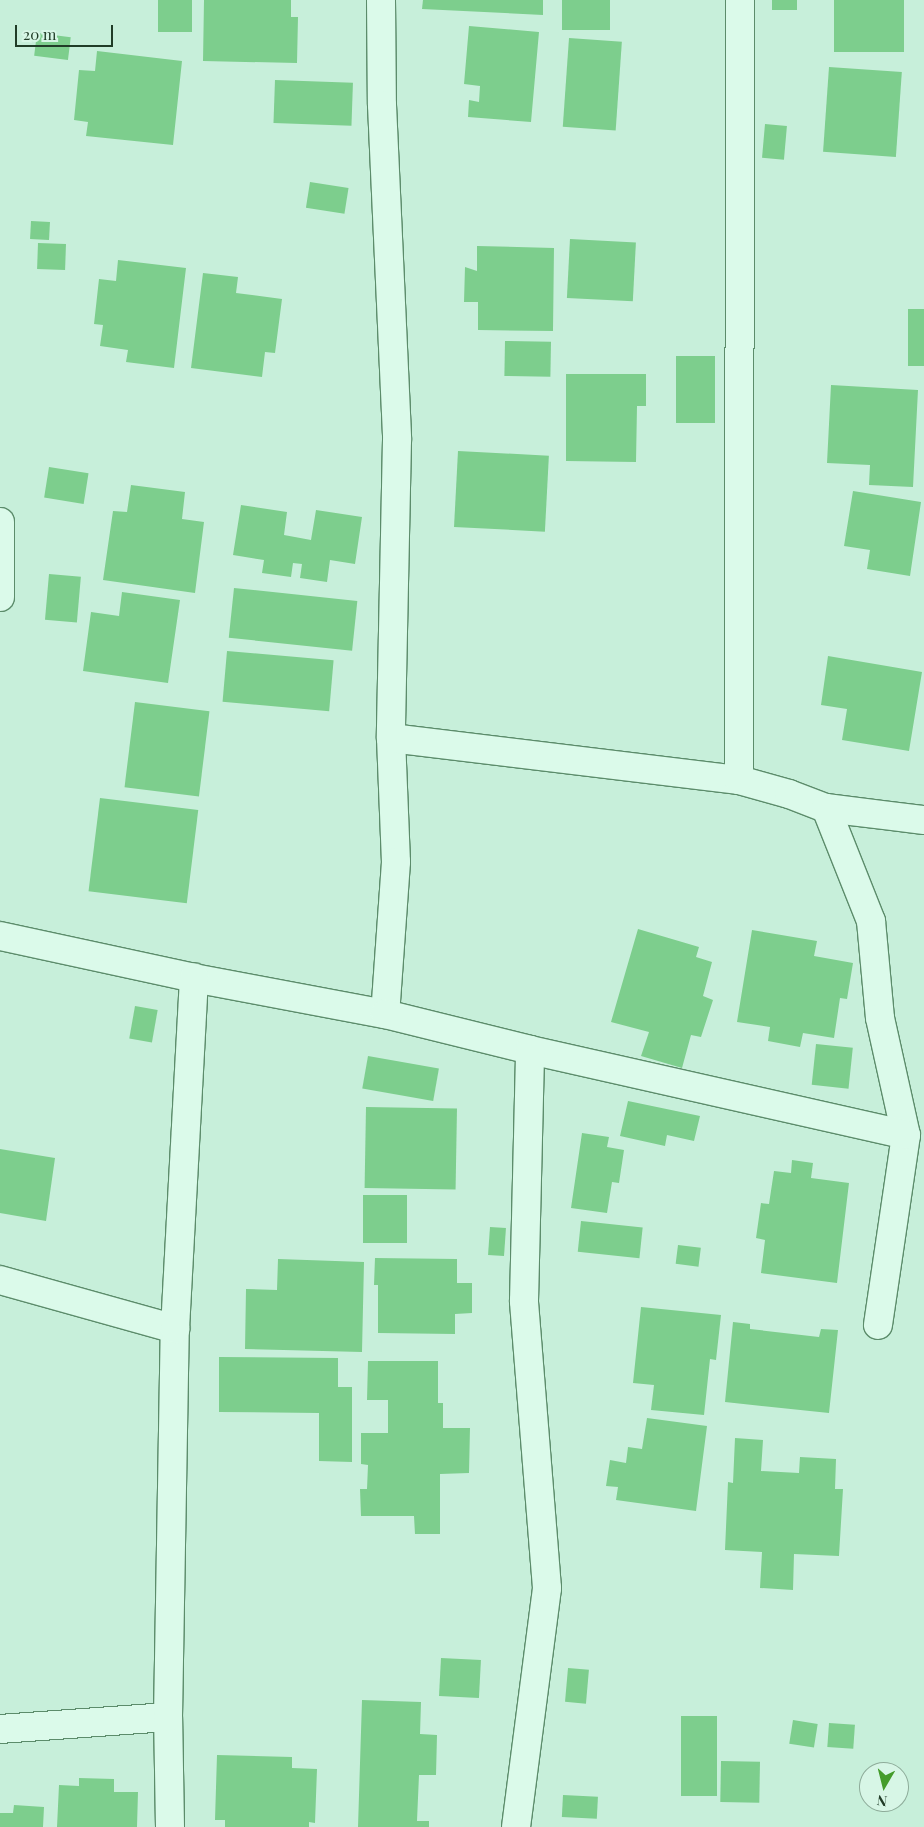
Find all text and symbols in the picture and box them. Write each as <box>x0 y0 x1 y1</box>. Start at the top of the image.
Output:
scale bar <box>18 15 115 47</box>
text: 20 m <box>23 24 56 44</box>
north arrow <box>859 1762 909 1812</box>
text: N <box>876 1791 888 1811</box>

